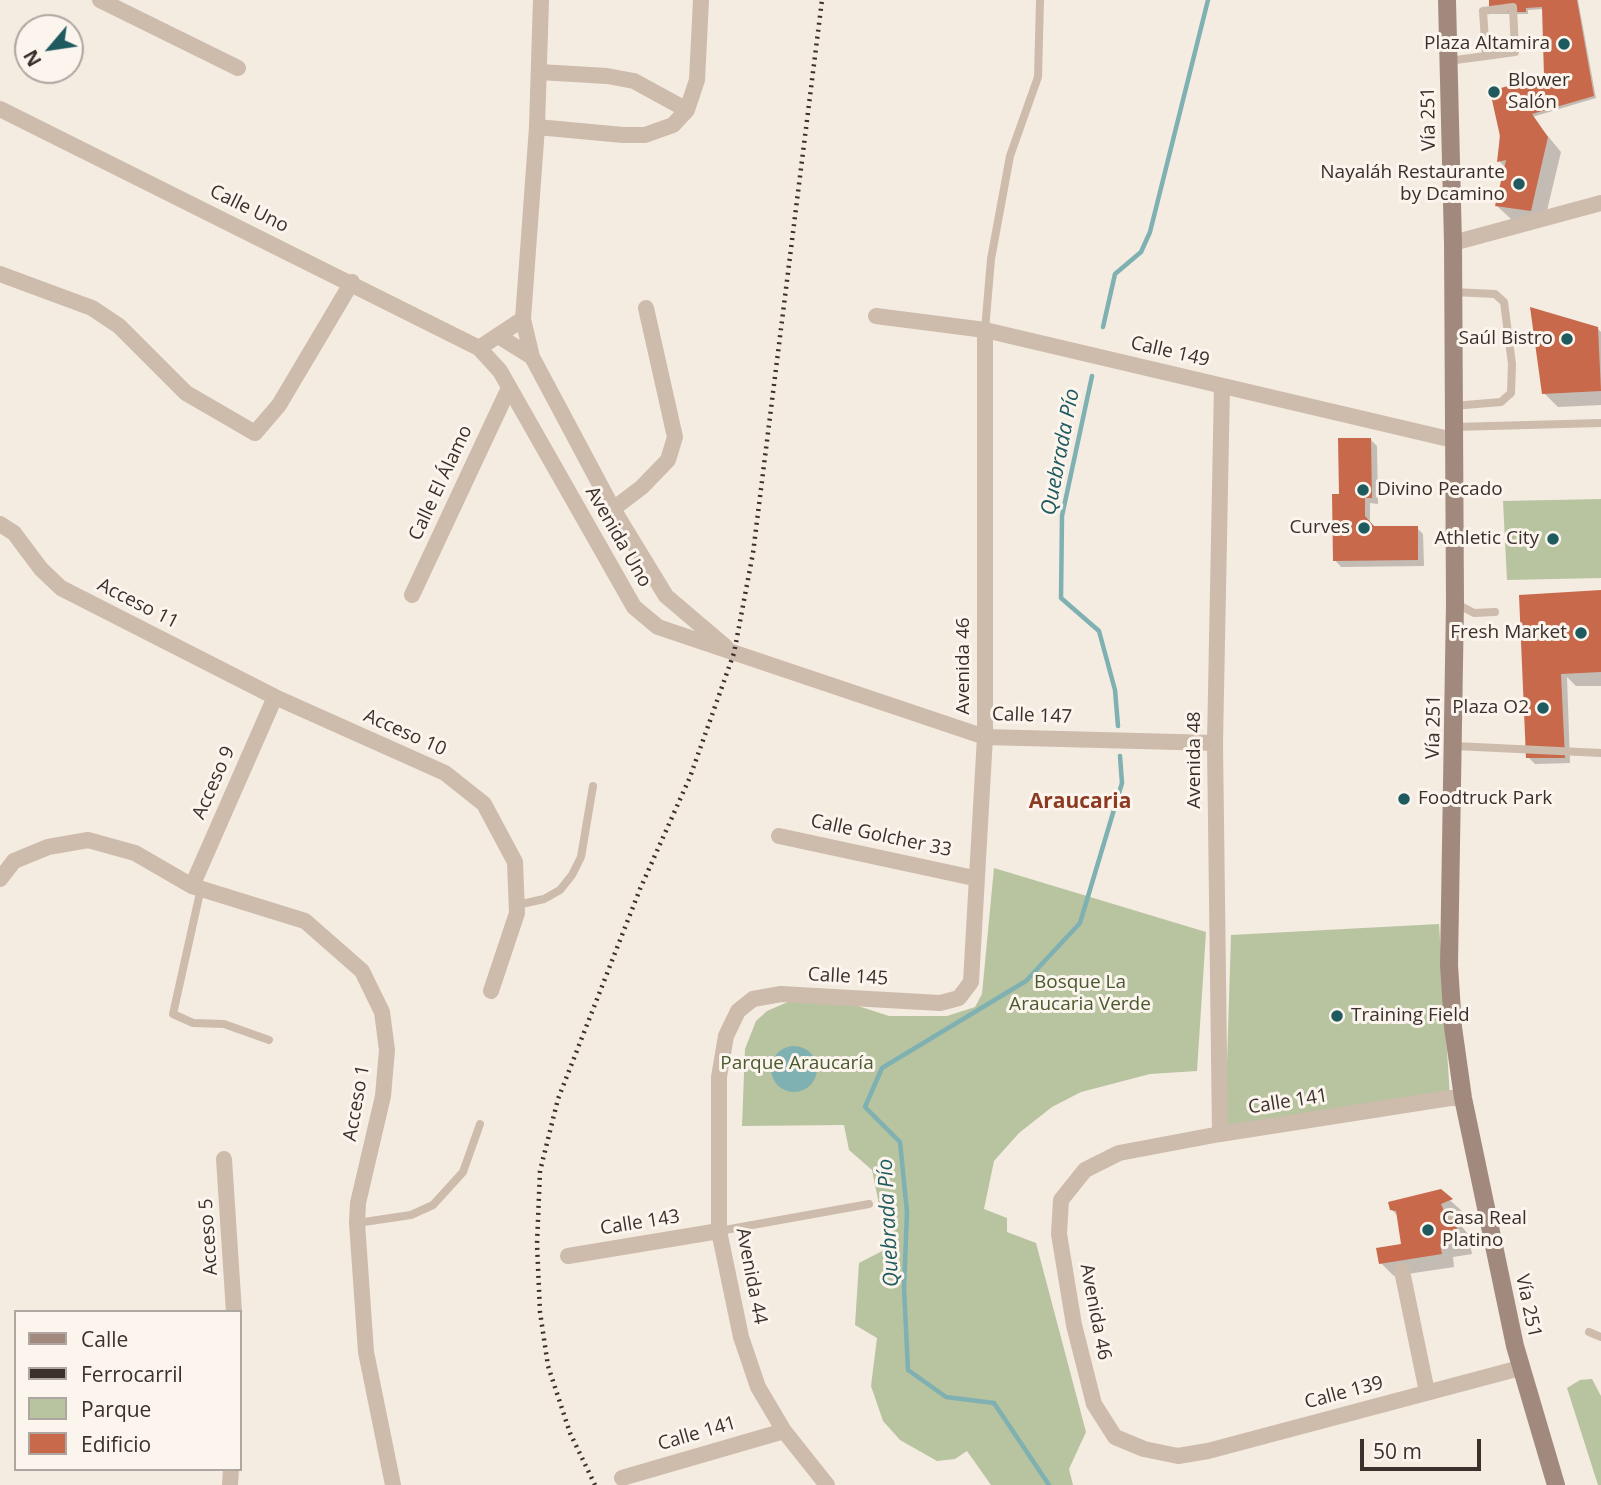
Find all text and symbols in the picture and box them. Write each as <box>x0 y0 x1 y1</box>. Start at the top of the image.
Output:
north arrow <box>14 14 84 84</box>
place label: Plaza Altamira <box>1424 33 1550 55</box>
marker: Plaza Altamira <box>1556 36 1572 52</box>
text: N <box>17 45 48 71</box>
place label: Blower Salón <box>1508 70 1570 114</box>
marker: Blower Salón <box>1486 84 1502 100</box>
street label: Vía 251 <box>1417 87 1441 151</box>
place label: Nayaláh Restaurante by Dcamino <box>1320 162 1505 206</box>
marker: Nayaláh Restaurante by Dcamino <box>1511 176 1527 192</box>
street label: Calle Uno <box>206 180 292 238</box>
place label: Saúl Bistro <box>1459 328 1553 350</box>
marker: Saúl Bistro <box>1559 331 1575 347</box>
street label: Calle 149 <box>1128 332 1212 372</box>
water label: Quebrada Pío <box>1036 387 1086 517</box>
street label: Calle El Álamo <box>404 422 478 544</box>
place label: Divino Pecado <box>1377 479 1503 501</box>
marker: Divino Pecado <box>1355 482 1371 498</box>
street label: Avenida Uno <box>580 483 656 591</box>
place label: Curves <box>1289 517 1350 539</box>
marker: Curves <box>1356 520 1372 536</box>
place label: Athletic City <box>1434 528 1539 550</box>
marker: Athletic City <box>1545 531 1561 547</box>
street label: Acceso 11 <box>94 574 182 634</box>
street label: Avenida 46 <box>953 617 975 715</box>
place label: Fresh Market <box>1450 622 1567 644</box>
marker: Fresh Market <box>1573 625 1589 641</box>
street label: Vía 251 <box>1422 695 1446 759</box>
place label: Plaza O2 <box>1452 697 1529 719</box>
marker: Plaza O2 <box>1535 700 1551 716</box>
street label: Calle 147 <box>991 703 1073 729</box>
street label: Acceso 10 <box>360 705 450 761</box>
street label: Avenida 48 <box>1184 711 1206 809</box>
street label: Acceso 9 <box>188 743 240 823</box>
place label: Foodtruck Park <box>1418 788 1552 810</box>
district label: Araucaria <box>1029 789 1131 815</box>
marker: Foodtruck Park <box>1396 791 1412 807</box>
street label: Calle Golcher 33 <box>808 810 954 862</box>
street label: Calle 145 <box>807 964 889 990</box>
park label: Bosque La Araucaria Verde <box>1009 972 1151 1016</box>
place label: Training Field <box>1351 1005 1470 1027</box>
marker: Training Field <box>1329 1008 1345 1024</box>
park label: Parque Araucaría <box>720 1053 874 1075</box>
street label: Acceso 1 <box>339 1063 375 1143</box>
street label: Calle 141 <box>1247 1084 1329 1120</box>
water label: Quebrada Pío <box>873 1158 905 1288</box>
street label: Acceso 5 <box>195 1198 223 1276</box>
street label: Calle 143 <box>599 1205 681 1241</box>
place label: Casa Real Platino <box>1442 1208 1527 1252</box>
marker: Casa Real Platino <box>1420 1222 1436 1238</box>
street label: Avenida 44 <box>731 1226 771 1326</box>
street label: Avenida 46 <box>1075 1262 1115 1362</box>
street label: Vía 251 <box>1510 1272 1546 1340</box>
legend <box>14 1310 242 1471</box>
text: Calle <box>81 1325 128 1353</box>
text: Ferrocarril <box>81 1360 183 1388</box>
street label: Calle 139 <box>1302 1372 1386 1414</box>
text: Parque <box>81 1395 151 1423</box>
street label: Calle 141 <box>655 1412 739 1456</box>
scale bar <box>1363 1426 1484 1470</box>
text: Edificio <box>81 1430 151 1458</box>
text: 50 m <box>1373 1437 1422 1465</box>

